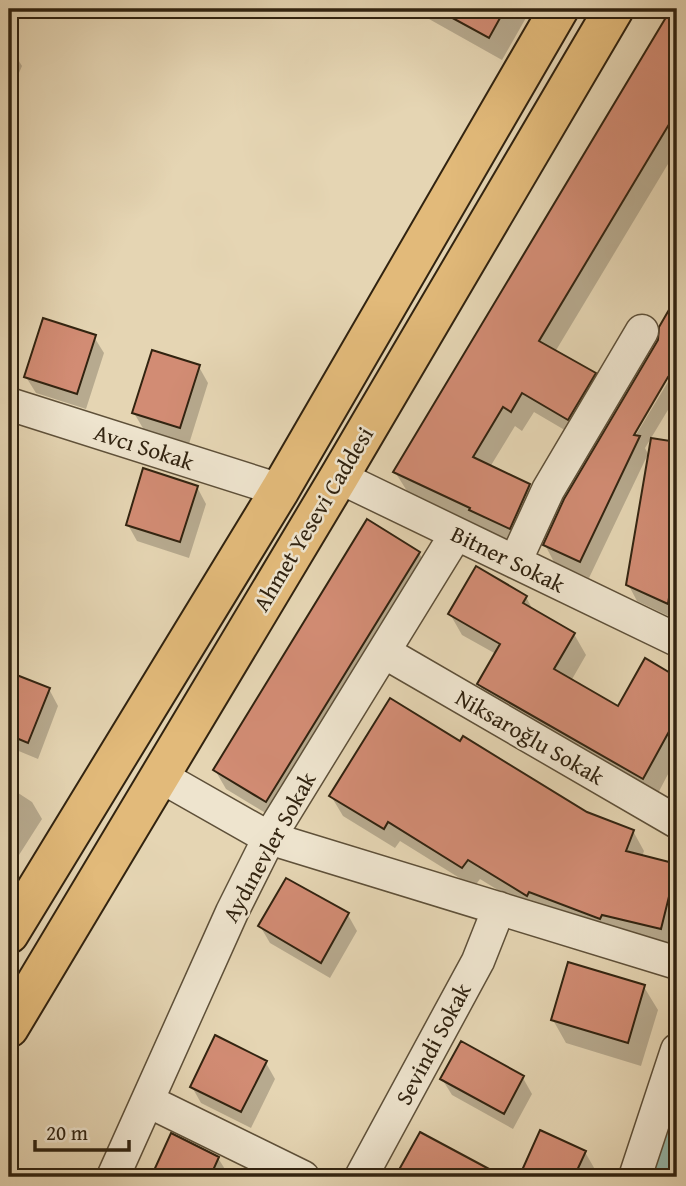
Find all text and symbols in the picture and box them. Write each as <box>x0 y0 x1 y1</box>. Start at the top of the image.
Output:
street label: Avcı Sokak <box>90 415 199 478</box>
street label: Ahmet Yesevi Caddesi <box>244 420 381 617</box>
street label: Bitner Sokak <box>446 517 571 600</box>
street label: Niksaroğlu Sokak <box>450 681 611 793</box>
street label: Aydınevler Sokak <box>214 765 324 928</box>
street label: Sevindi Sokak <box>387 977 479 1111</box>
scale bar <box>35 1109 130 1153</box>
text: 20 m <box>46 1117 88 1148</box>

